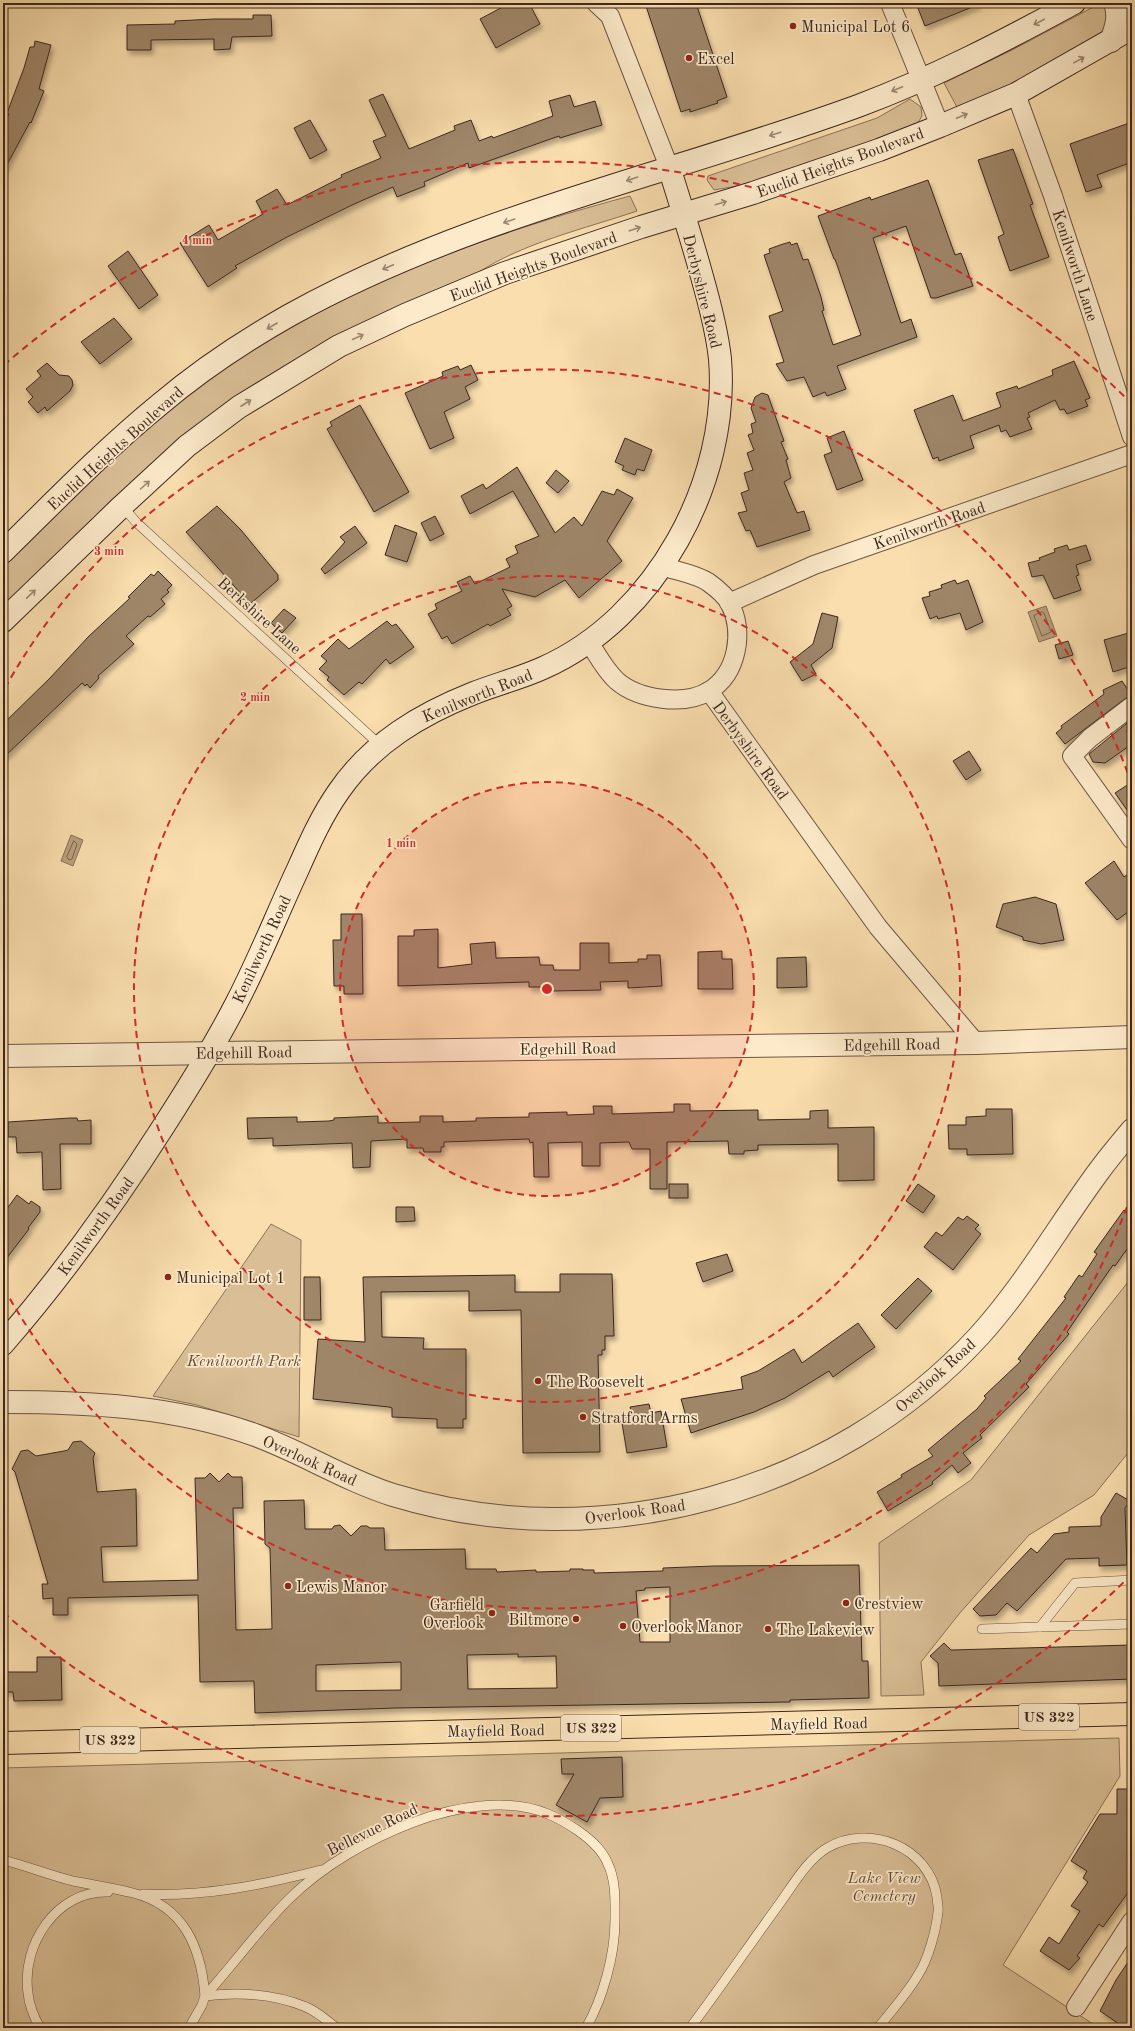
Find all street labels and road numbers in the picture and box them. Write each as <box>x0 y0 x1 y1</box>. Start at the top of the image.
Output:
street label: Euclid Heights Boulevard <box>755 126 926 202</box>
street label: Kenilworth Lane <box>1049 208 1100 323</box>
street label: Euclid Heights Boulevard <box>448 230 619 306</box>
street label: Derbyshire Road <box>679 233 723 350</box>
street label: Euclid Heights Boulevard <box>45 384 187 515</box>
street label: Kenilworth Road <box>872 500 988 554</box>
street label: Berkshire Lane <box>214 575 304 658</box>
street label: Kenilworth Road <box>420 667 535 726</box>
street label: Derbyshire Road <box>708 699 790 803</box>
street label: Kenilworth Road <box>231 893 295 1006</box>
street label: Edgehill Road <box>843 1037 941 1055</box>
street label: Edgehill Road <box>519 1041 617 1059</box>
street label: Edgehill Road <box>195 1045 293 1063</box>
street label: Kenilworth Road <box>56 1175 138 1279</box>
street label: Overlook Road <box>893 1337 979 1416</box>
street label: Overlook Road <box>260 1434 359 1490</box>
street label: Overlook Road <box>584 1498 687 1528</box>
road number: US 322 <box>1019 1704 1079 1730</box>
road number: US 322 <box>561 1715 621 1741</box>
street label: Mayfield Road <box>770 1716 868 1734</box>
street label: Mayfield Road <box>447 1723 545 1741</box>
road number: US 322 <box>80 1727 140 1753</box>
street label: Bellevue Road <box>325 1802 421 1860</box>

